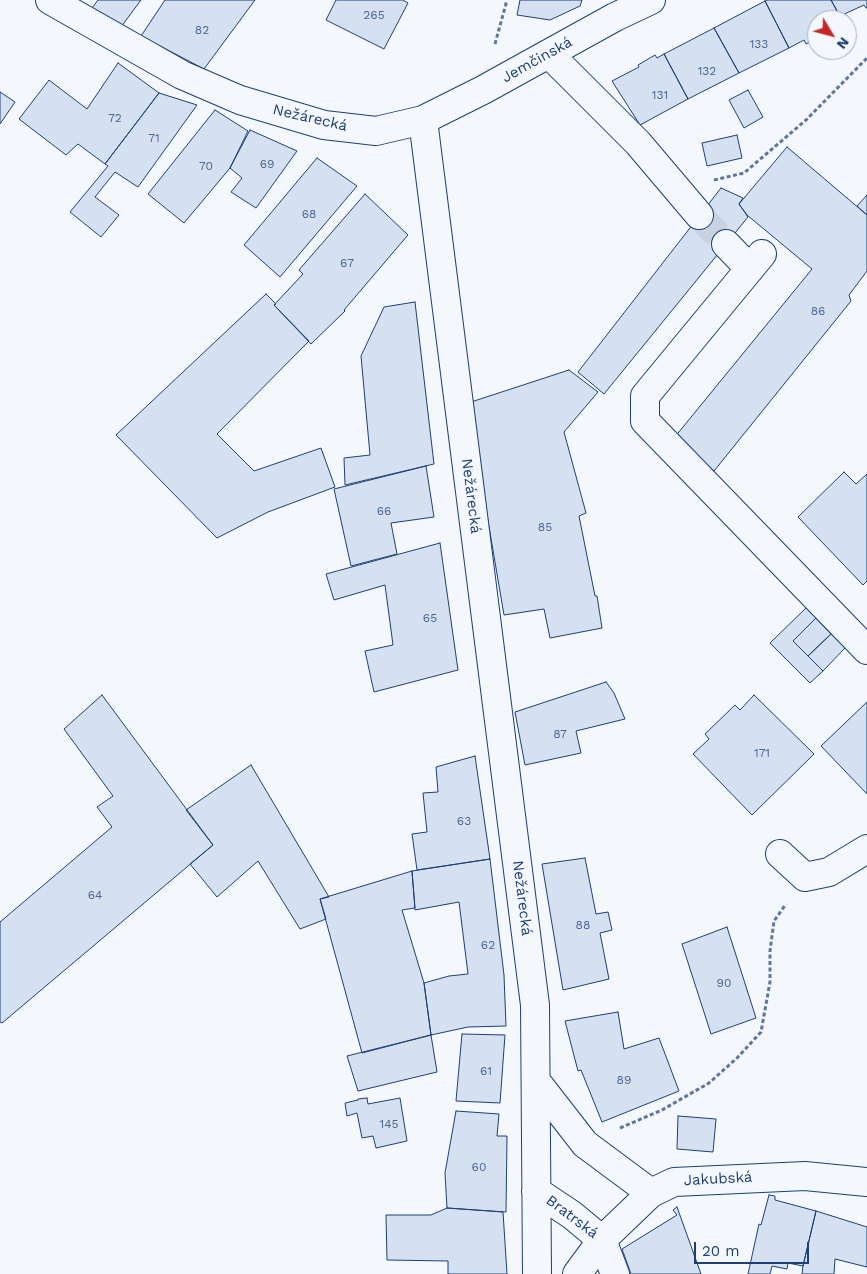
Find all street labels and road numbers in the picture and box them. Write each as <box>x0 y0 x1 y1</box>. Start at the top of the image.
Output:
street label: Jemčinská <box>499 33 575 87</box>
street label: Nežárecká <box>271 101 349 135</box>
street label: Nežárecká <box>457 457 485 535</box>
street label: Nežárecká <box>508 859 536 937</box>
street label: Jakubská <box>683 1168 753 1190</box>
street label: Bratrská <box>542 1192 602 1242</box>

